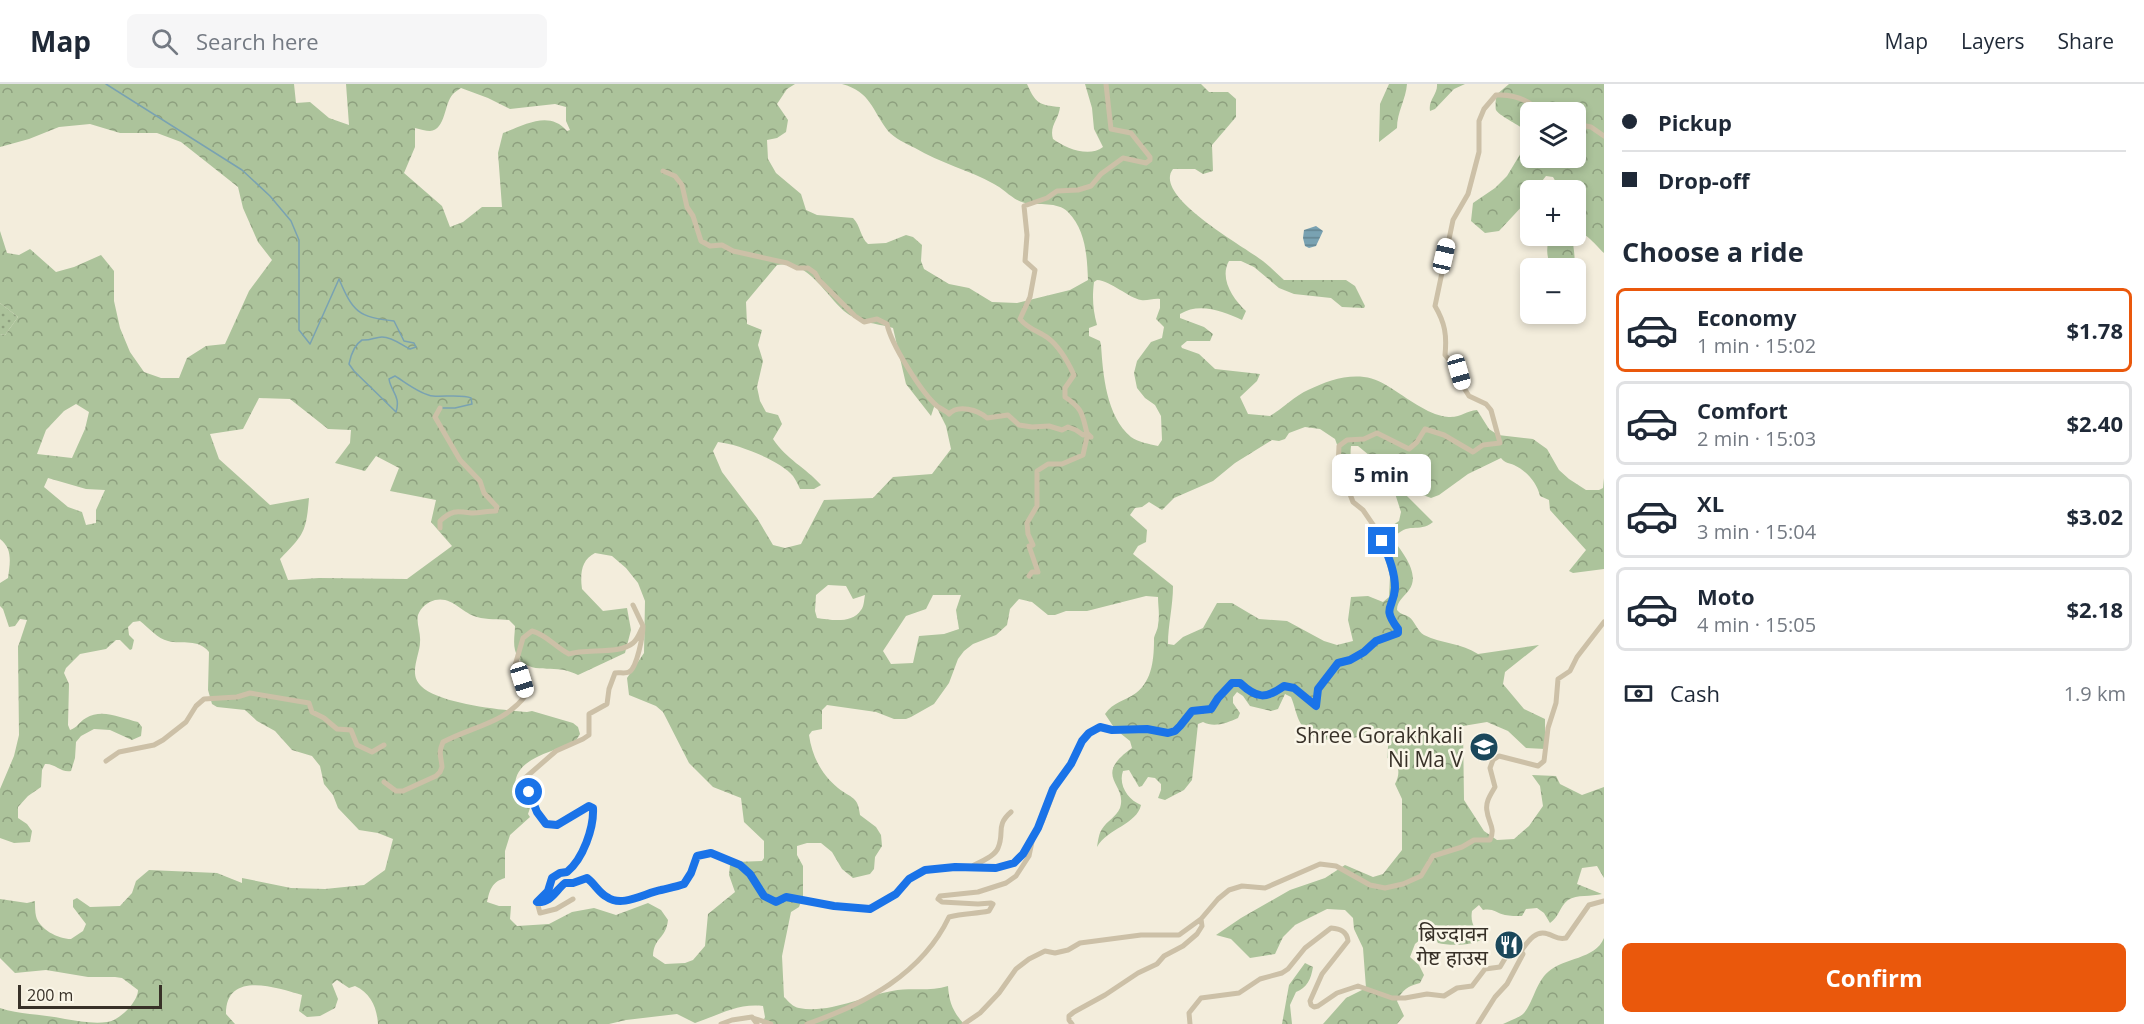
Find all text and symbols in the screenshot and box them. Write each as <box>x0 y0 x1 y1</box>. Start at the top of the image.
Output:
search box <box>127 14 547 68</box>
text: Map <box>30 22 91 60</box>
icon: search <box>148 25 181 58</box>
text: Search here <box>196 26 319 56</box>
text: Map <box>1885 27 1928 55</box>
text: Layers <box>1961 27 2025 55</box>
text: Share <box>2058 27 2114 55</box>
map controls <box>1520 102 1586 324</box>
button: layers <box>1520 102 1586 168</box>
text: Pickup <box>1658 107 1732 137</box>
text: Drop-off <box>1658 165 1750 195</box>
button: + <box>1520 180 1586 246</box>
text: Choose a ride <box>1622 233 1804 270</box>
car <box>1431 236 1457 276</box>
button: − <box>1520 258 1586 324</box>
text: Economy <box>1697 302 1796 332</box>
icon: car <box>1625 303 1679 357</box>
text: $1.78 <box>2066 315 2123 345</box>
text: 1 min · 15:02 <box>1697 332 1816 359</box>
car <box>1445 352 1473 392</box>
text: Comfort <box>1697 395 1788 425</box>
icon: car <box>1625 396 1679 450</box>
text: $2.40 <box>2066 408 2123 438</box>
text: 2 min · 15:03 <box>1697 425 1816 452</box>
callout: 5 min <box>1332 454 1432 496</box>
text: 5 min <box>1354 461 1409 488</box>
text: XL <box>1697 488 1724 518</box>
icon: car <box>1625 489 1679 543</box>
text: $3.02 <box>2066 501 2123 531</box>
text: 3 min · 15:04 <box>1697 518 1816 545</box>
route end <box>1368 527 1395 554</box>
text: Moto <box>1697 581 1755 611</box>
icon: car <box>1625 582 1679 636</box>
text: $2.18 <box>2066 594 2123 624</box>
text: 4 min · 15:05 <box>1697 611 1816 638</box>
car <box>508 660 536 700</box>
icon: cash <box>1622 677 1655 710</box>
text: Cash <box>1670 678 1720 708</box>
text: 1.9 km <box>2064 680 2126 707</box>
place label: Shree Gorakhkali Ni Ma V <box>1296 721 1463 773</box>
school or university icon: Shree Gorakhkali Ni Ma V <box>1468 731 1500 763</box>
route start <box>515 778 542 805</box>
place label: ब्रिज्दावन गेष्ट हाउस <box>1416 919 1489 971</box>
restaurant icon: ब्रिज्दावन गेष्ट हाउस <box>1493 929 1525 961</box>
button: Confirm <box>1622 943 2126 1012</box>
scale bar <box>18 982 162 1010</box>
text: 200 m <box>27 984 73 1006</box>

